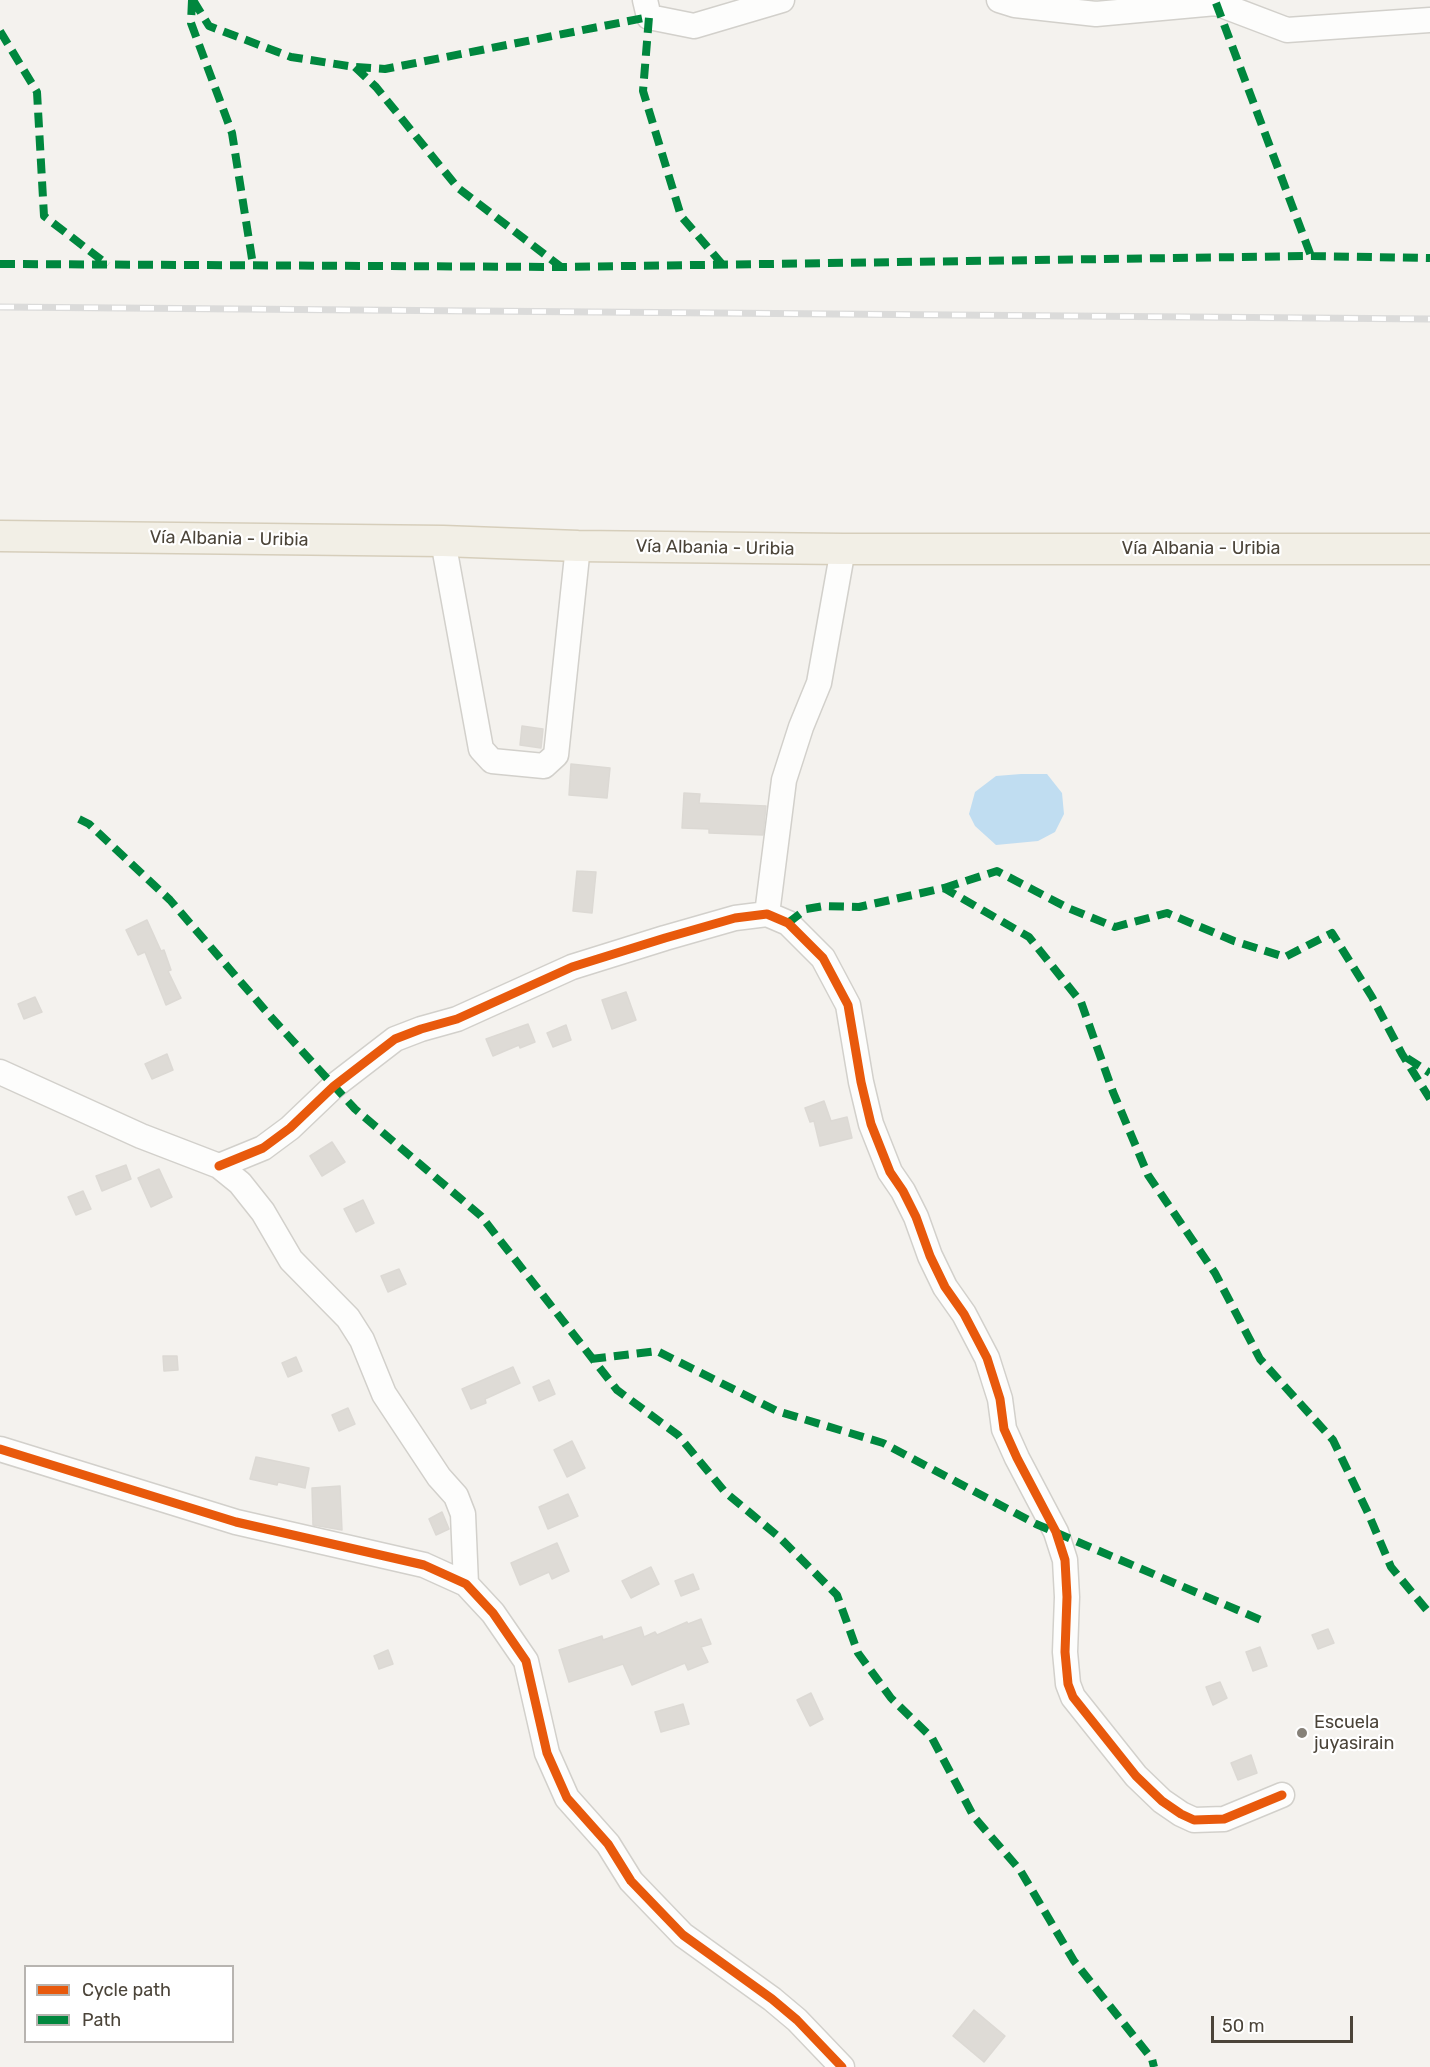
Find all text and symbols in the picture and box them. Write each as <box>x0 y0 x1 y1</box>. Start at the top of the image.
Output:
street label: Vía Albania - Uribia <box>149 527 309 551</box>
street label: Vía Albania - Uribia <box>635 536 795 560</box>
street label: Vía Albania - Uribia <box>1121 538 1281 560</box>
place label: Escuela juyasirain <box>1314 1712 1394 1754</box>
marker: Escuela juyasirain <box>1295 1726 1309 1740</box>
legend <box>24 1965 234 2043</box>
text: Cycle path <box>82 1979 171 2001</box>
scale bar <box>1214 2004 1356 2042</box>
text: Path <box>82 2009 121 2031</box>
text: 50 m <box>1222 2015 1265 2037</box>

